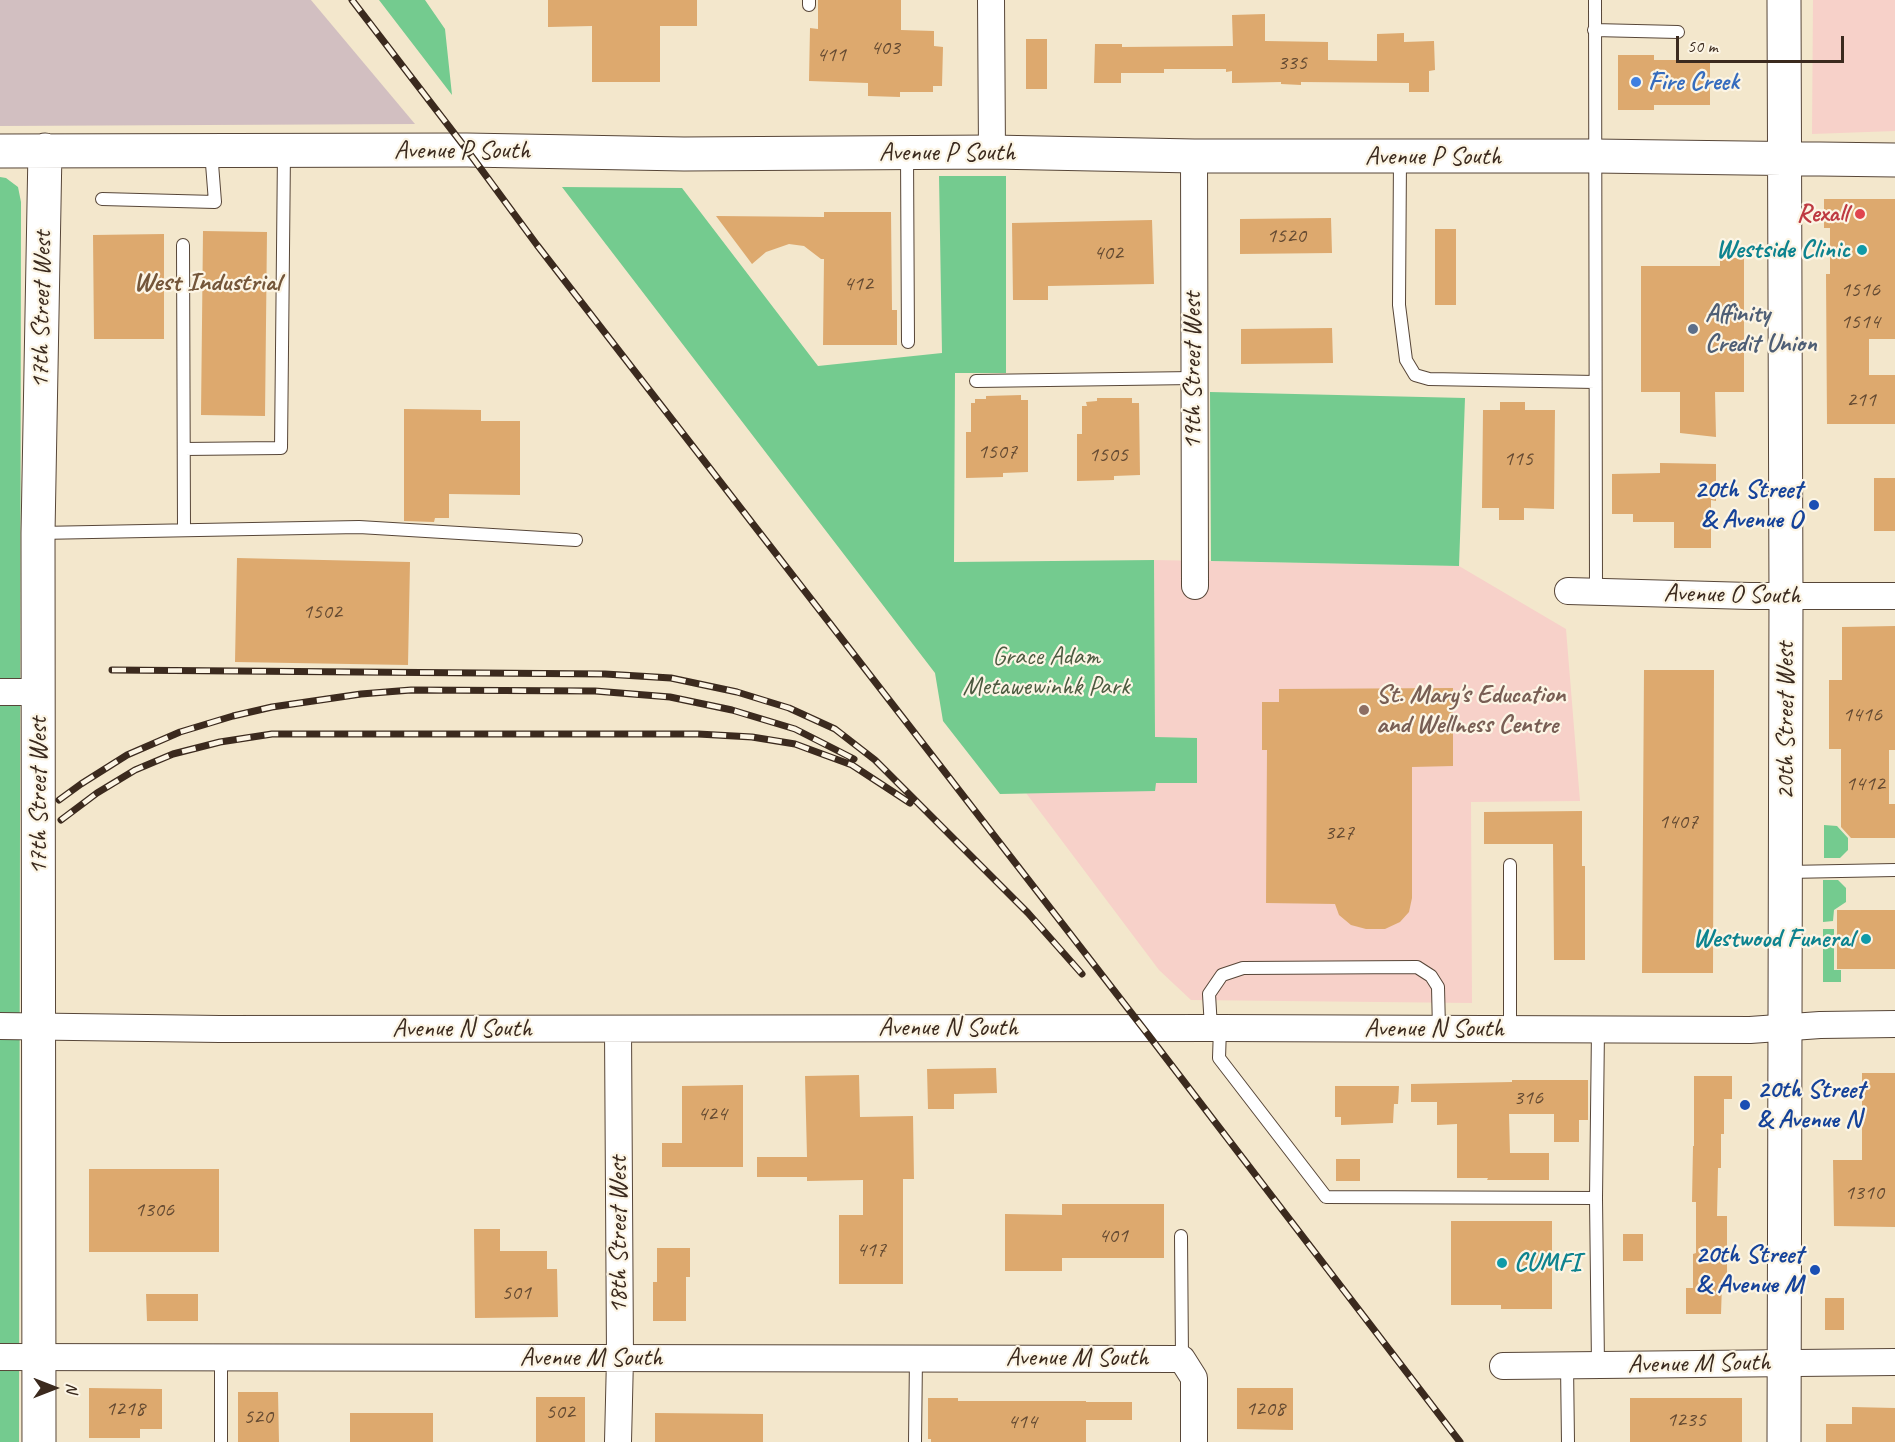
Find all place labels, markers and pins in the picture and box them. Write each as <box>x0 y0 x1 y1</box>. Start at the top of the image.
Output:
place label: Fire Creek <box>1648 66 1739 98</box>
marker: Fire Creek <box>1629 75 1643 89</box>
place label: Rexall <box>1797 198 1848 230</box>
marker: Rexall <box>1853 207 1867 221</box>
place label: Westside Clinic <box>1716 234 1850 266</box>
marker: Westside Clinic <box>1855 243 1869 257</box>
place label: Affinity Credit Union <box>1705 298 1817 360</box>
marker: Affinity Credit Union <box>1686 322 1700 336</box>
place label: 20th Street & Avenue O <box>1694 474 1802 536</box>
marker: 20th Street & Avenue O <box>1807 498 1821 512</box>
place label: St. Mary's Education and Wellness Centre <box>1376 679 1565 740</box>
marker: St. Mary's Education and Wellness Centre <box>1357 703 1371 717</box>
place label: Westwood Funeral <box>1693 923 1854 955</box>
marker: Westwood Funeral <box>1859 932 1873 946</box>
place label: 20th Street & Avenue N <box>1757 1074 1865 1136</box>
marker: 20th Street & Avenue N <box>1738 1098 1752 1112</box>
place label: 20th Street & Avenue M <box>1695 1239 1803 1300</box>
place label: CUMFI <box>1514 1247 1581 1279</box>
marker: CUMFI <box>1495 1256 1509 1270</box>
marker: 20th Street & Avenue M <box>1808 1263 1822 1277</box>

